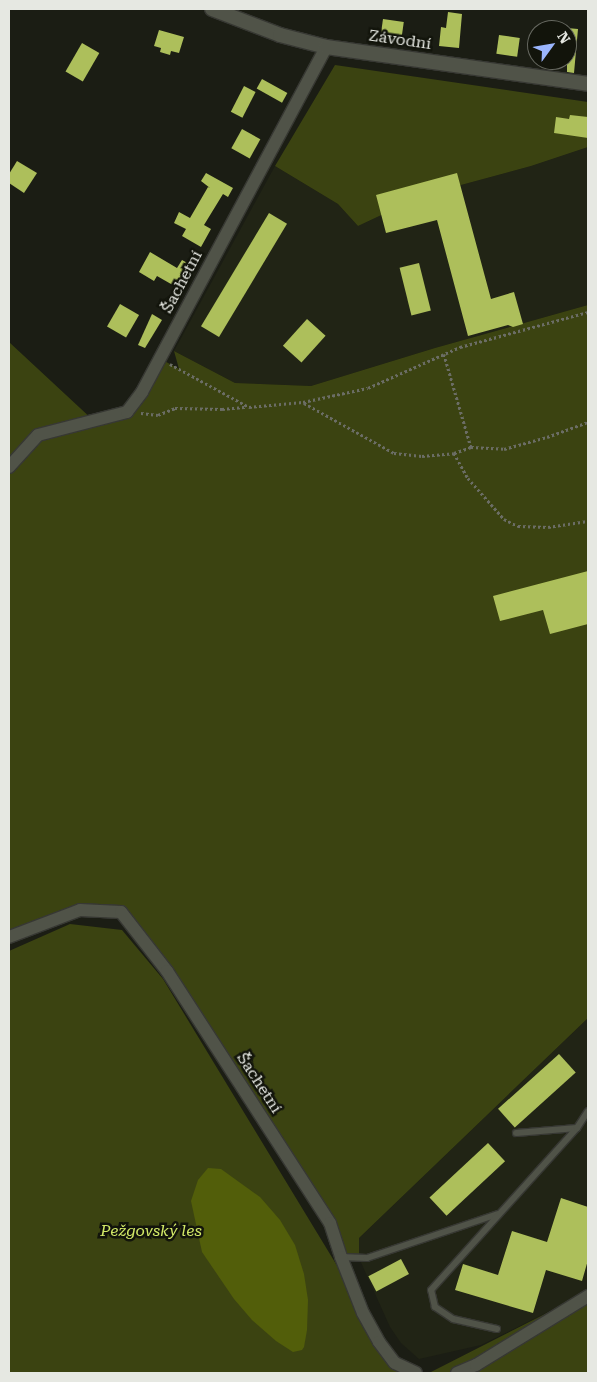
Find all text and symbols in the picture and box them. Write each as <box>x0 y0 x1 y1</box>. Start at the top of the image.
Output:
north arrow <box>527 20 577 70</box>
street label: Závodní <box>368 26 432 54</box>
text: N <box>554 29 574 46</box>
street label: Šachetní <box>158 247 206 317</box>
street label: Šachetní <box>232 1049 286 1117</box>
park label: Pežgovský les <box>100 1221 202 1241</box>

